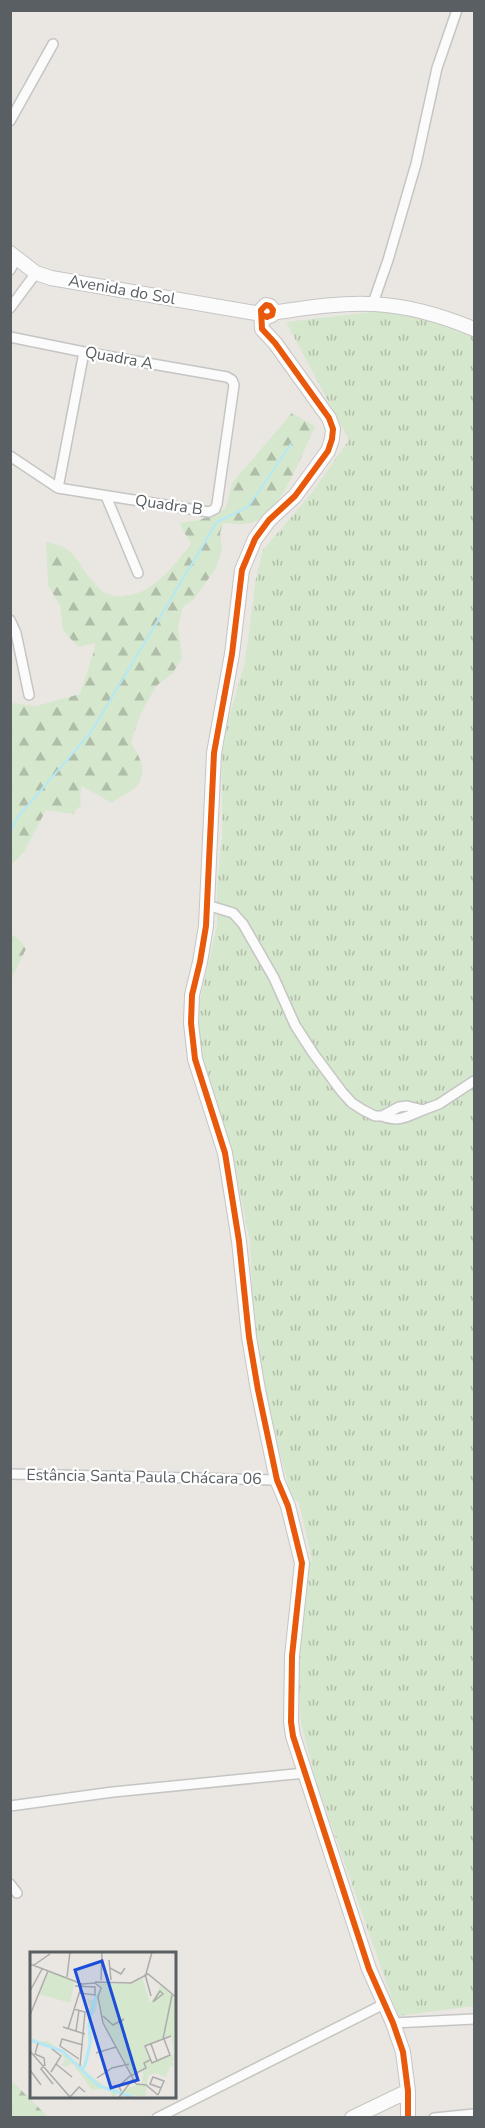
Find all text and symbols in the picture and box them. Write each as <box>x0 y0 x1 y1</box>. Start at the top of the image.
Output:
street label: Avenida do Sol <box>67 270 178 310</box>
street label: Quadra A <box>83 341 155 375</box>
street label: Quadra B <box>134 489 204 521</box>
street label: Estância Santa Paula Chácara 06 <box>26 1464 262 1490</box>
inset map <box>30 1952 176 2098</box>

